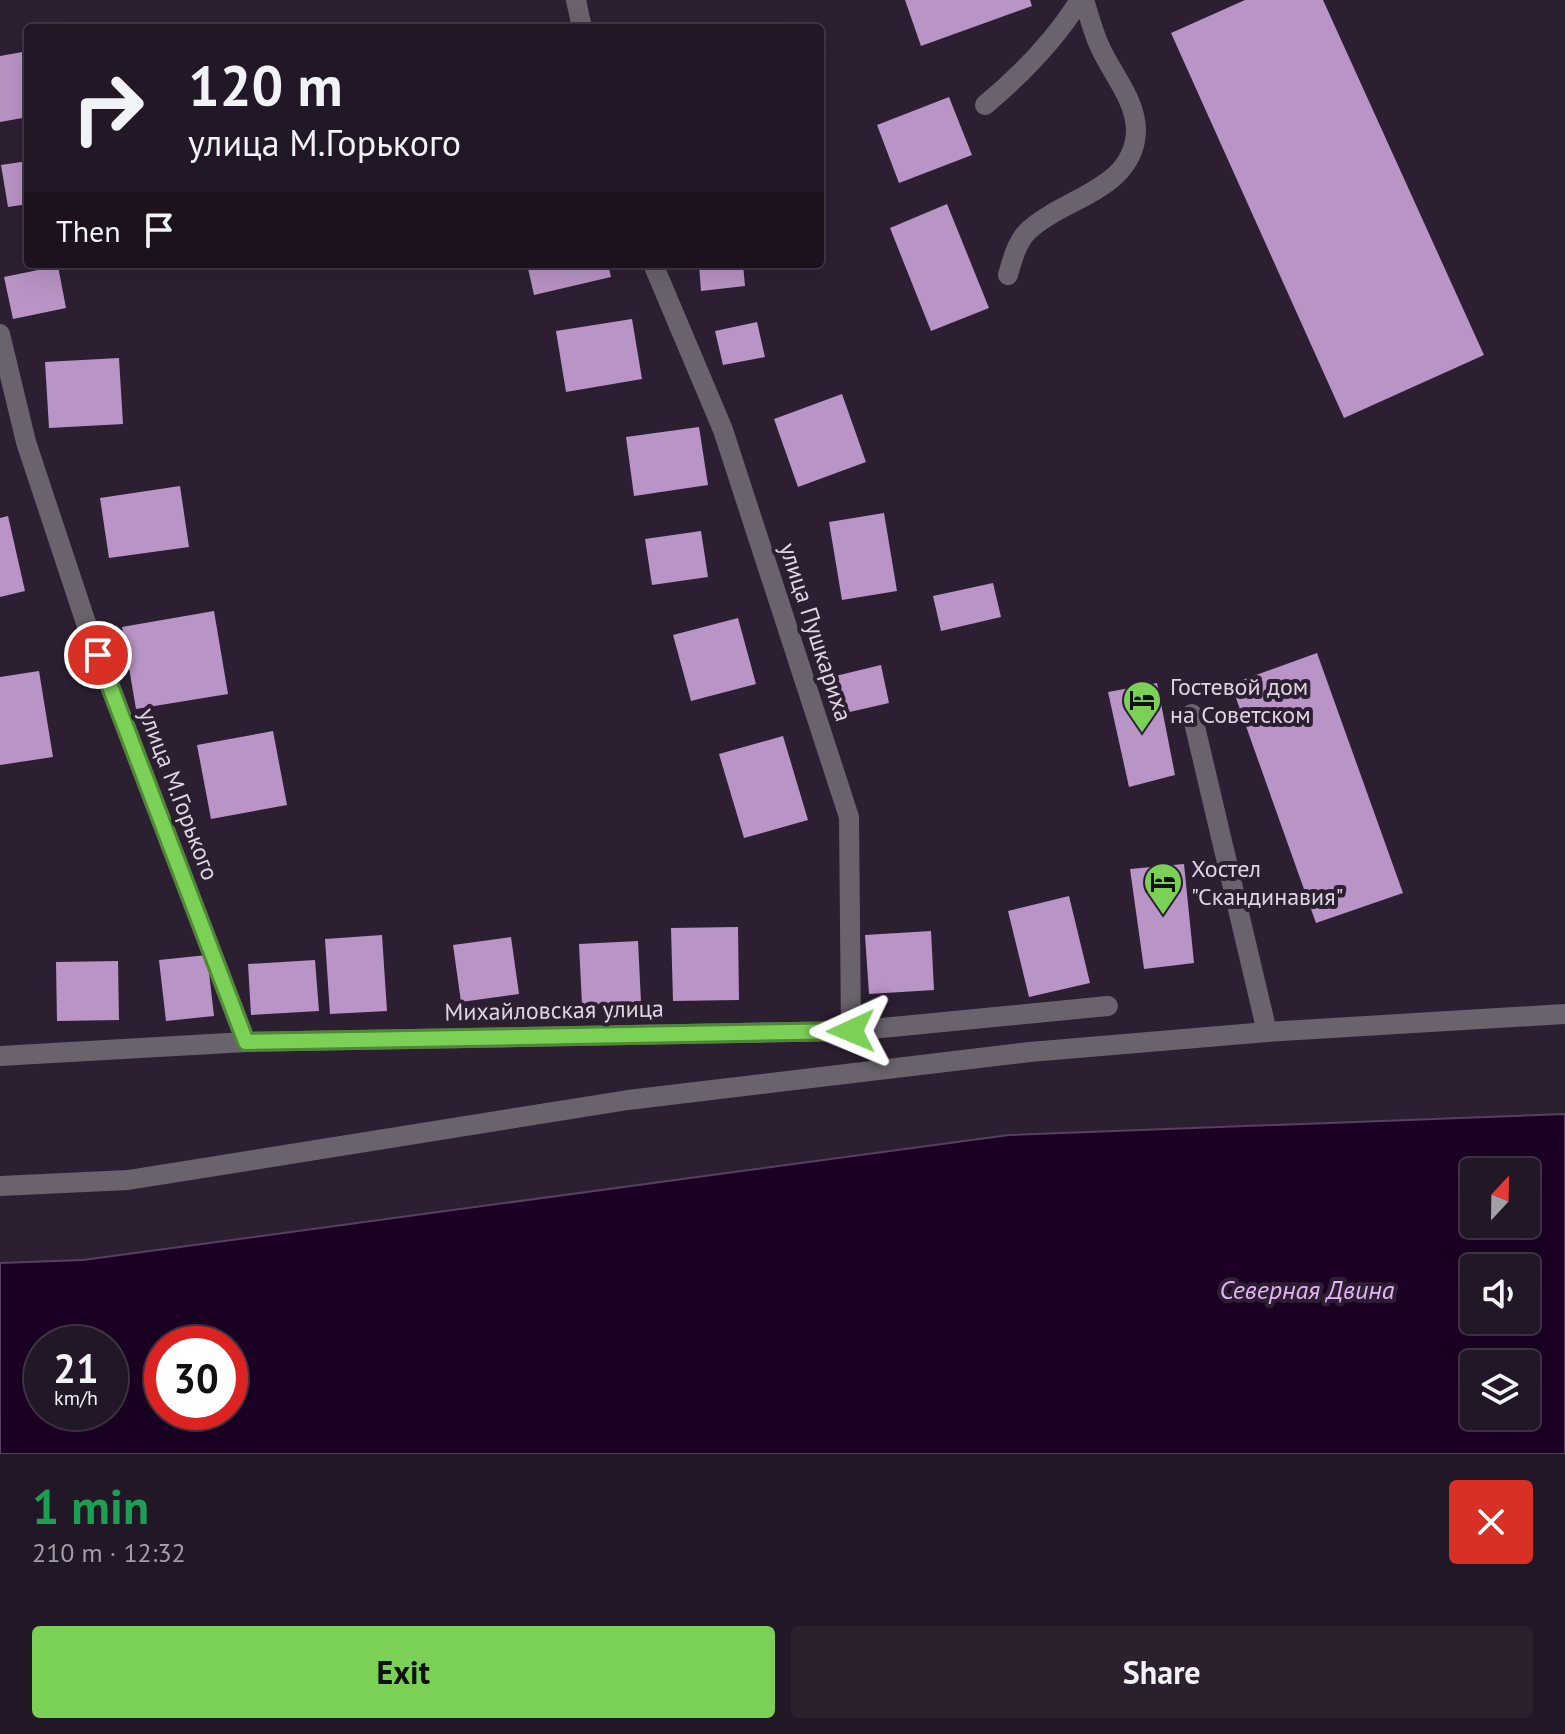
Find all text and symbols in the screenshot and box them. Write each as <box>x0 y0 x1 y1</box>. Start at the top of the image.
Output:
text: 120 m <box>188 49 343 121</box>
icon: right <box>56 56 160 160</box>
text: улица М.Горького <box>188 119 461 166</box>
icon: arrive <box>137 208 181 252</box>
text: Then <box>56 211 121 250</box>
street label: улица Пушкариха <box>773 539 859 725</box>
pin <box>64 621 132 689</box>
icon: arrive <box>76 633 120 677</box>
place label: Гостевой дом на Советском <box>1170 671 1311 730</box>
hotel icon: Гостевой дом на Советском <box>1121 679 1163 734</box>
street label: улица М.Горького <box>132 704 226 884</box>
place label: Хостел "Скандинавия" <box>1191 853 1344 912</box>
hotel icon: Хостел "Скандинавия" <box>1142 861 1184 916</box>
position arrow <box>809 989 893 1073</box>
street label: Михайловская улица <box>444 993 664 1027</box>
north arrow <box>1460 1158 1540 1238</box>
map controls <box>1460 1158 1540 1430</box>
button: sound <box>1460 1254 1540 1334</box>
water label: Северная Двина <box>1220 1273 1395 1306</box>
speed limit sign: 30 <box>144 1326 248 1430</box>
text: 21 <box>53 1342 99 1394</box>
button: layers <box>1460 1350 1540 1430</box>
text: km/h <box>54 1385 98 1411</box>
text: 1 min <box>32 1475 149 1537</box>
button: close <box>1449 1480 1533 1564</box>
text: 210 m · 12:32 <box>32 1536 186 1569</box>
button: Exit <box>32 1626 775 1718</box>
button: Share <box>791 1626 1533 1718</box>

